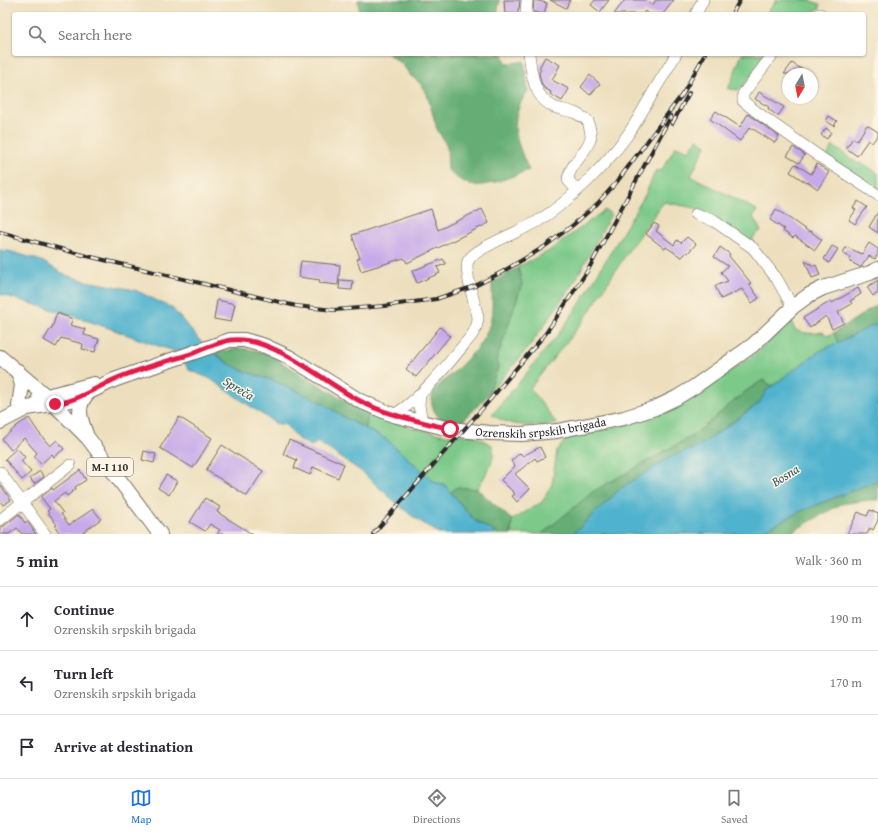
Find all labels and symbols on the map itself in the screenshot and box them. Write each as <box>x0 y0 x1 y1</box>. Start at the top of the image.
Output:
north arrow <box>782 68 818 104</box>
water label: Spreča <box>220 372 258 405</box>
route end <box>46 395 64 413</box>
street label: Ozrenskih srpskih brigada <box>475 413 608 442</box>
route start <box>441 420 459 438</box>
road number: M-I 110 <box>87 458 133 476</box>
water label: Bosna <box>767 460 803 492</box>

